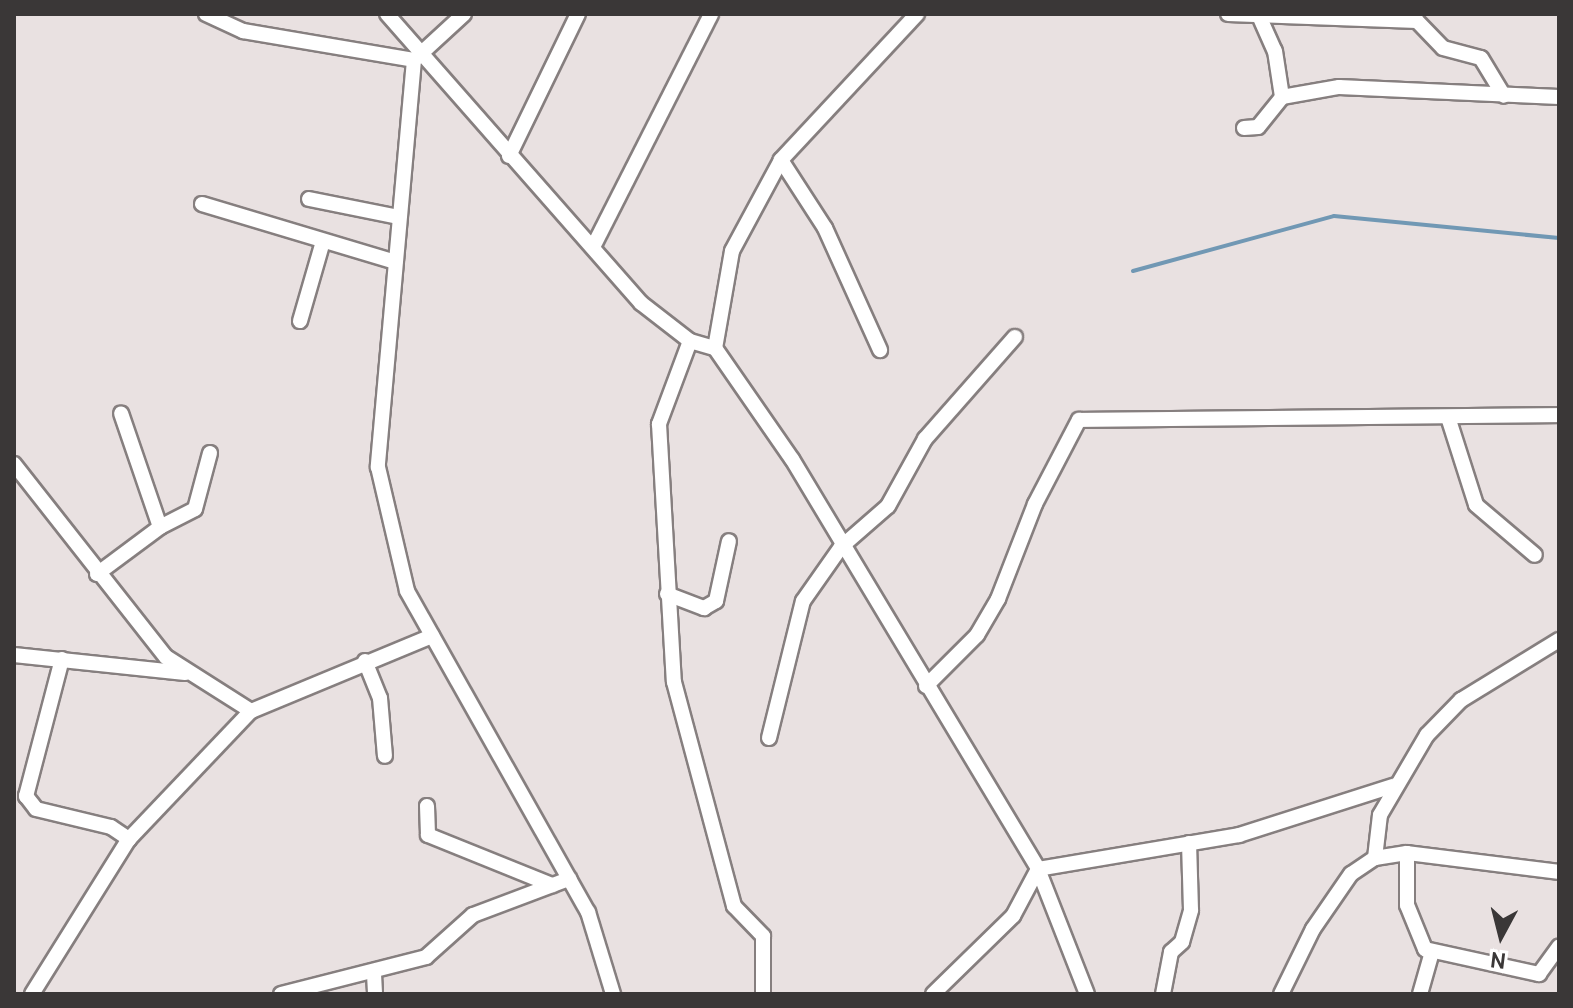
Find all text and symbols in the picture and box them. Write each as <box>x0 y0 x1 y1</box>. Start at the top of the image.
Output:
north arrow <box>1461 896 1541 976</box>
text: N <box>1489 946 1507 975</box>

